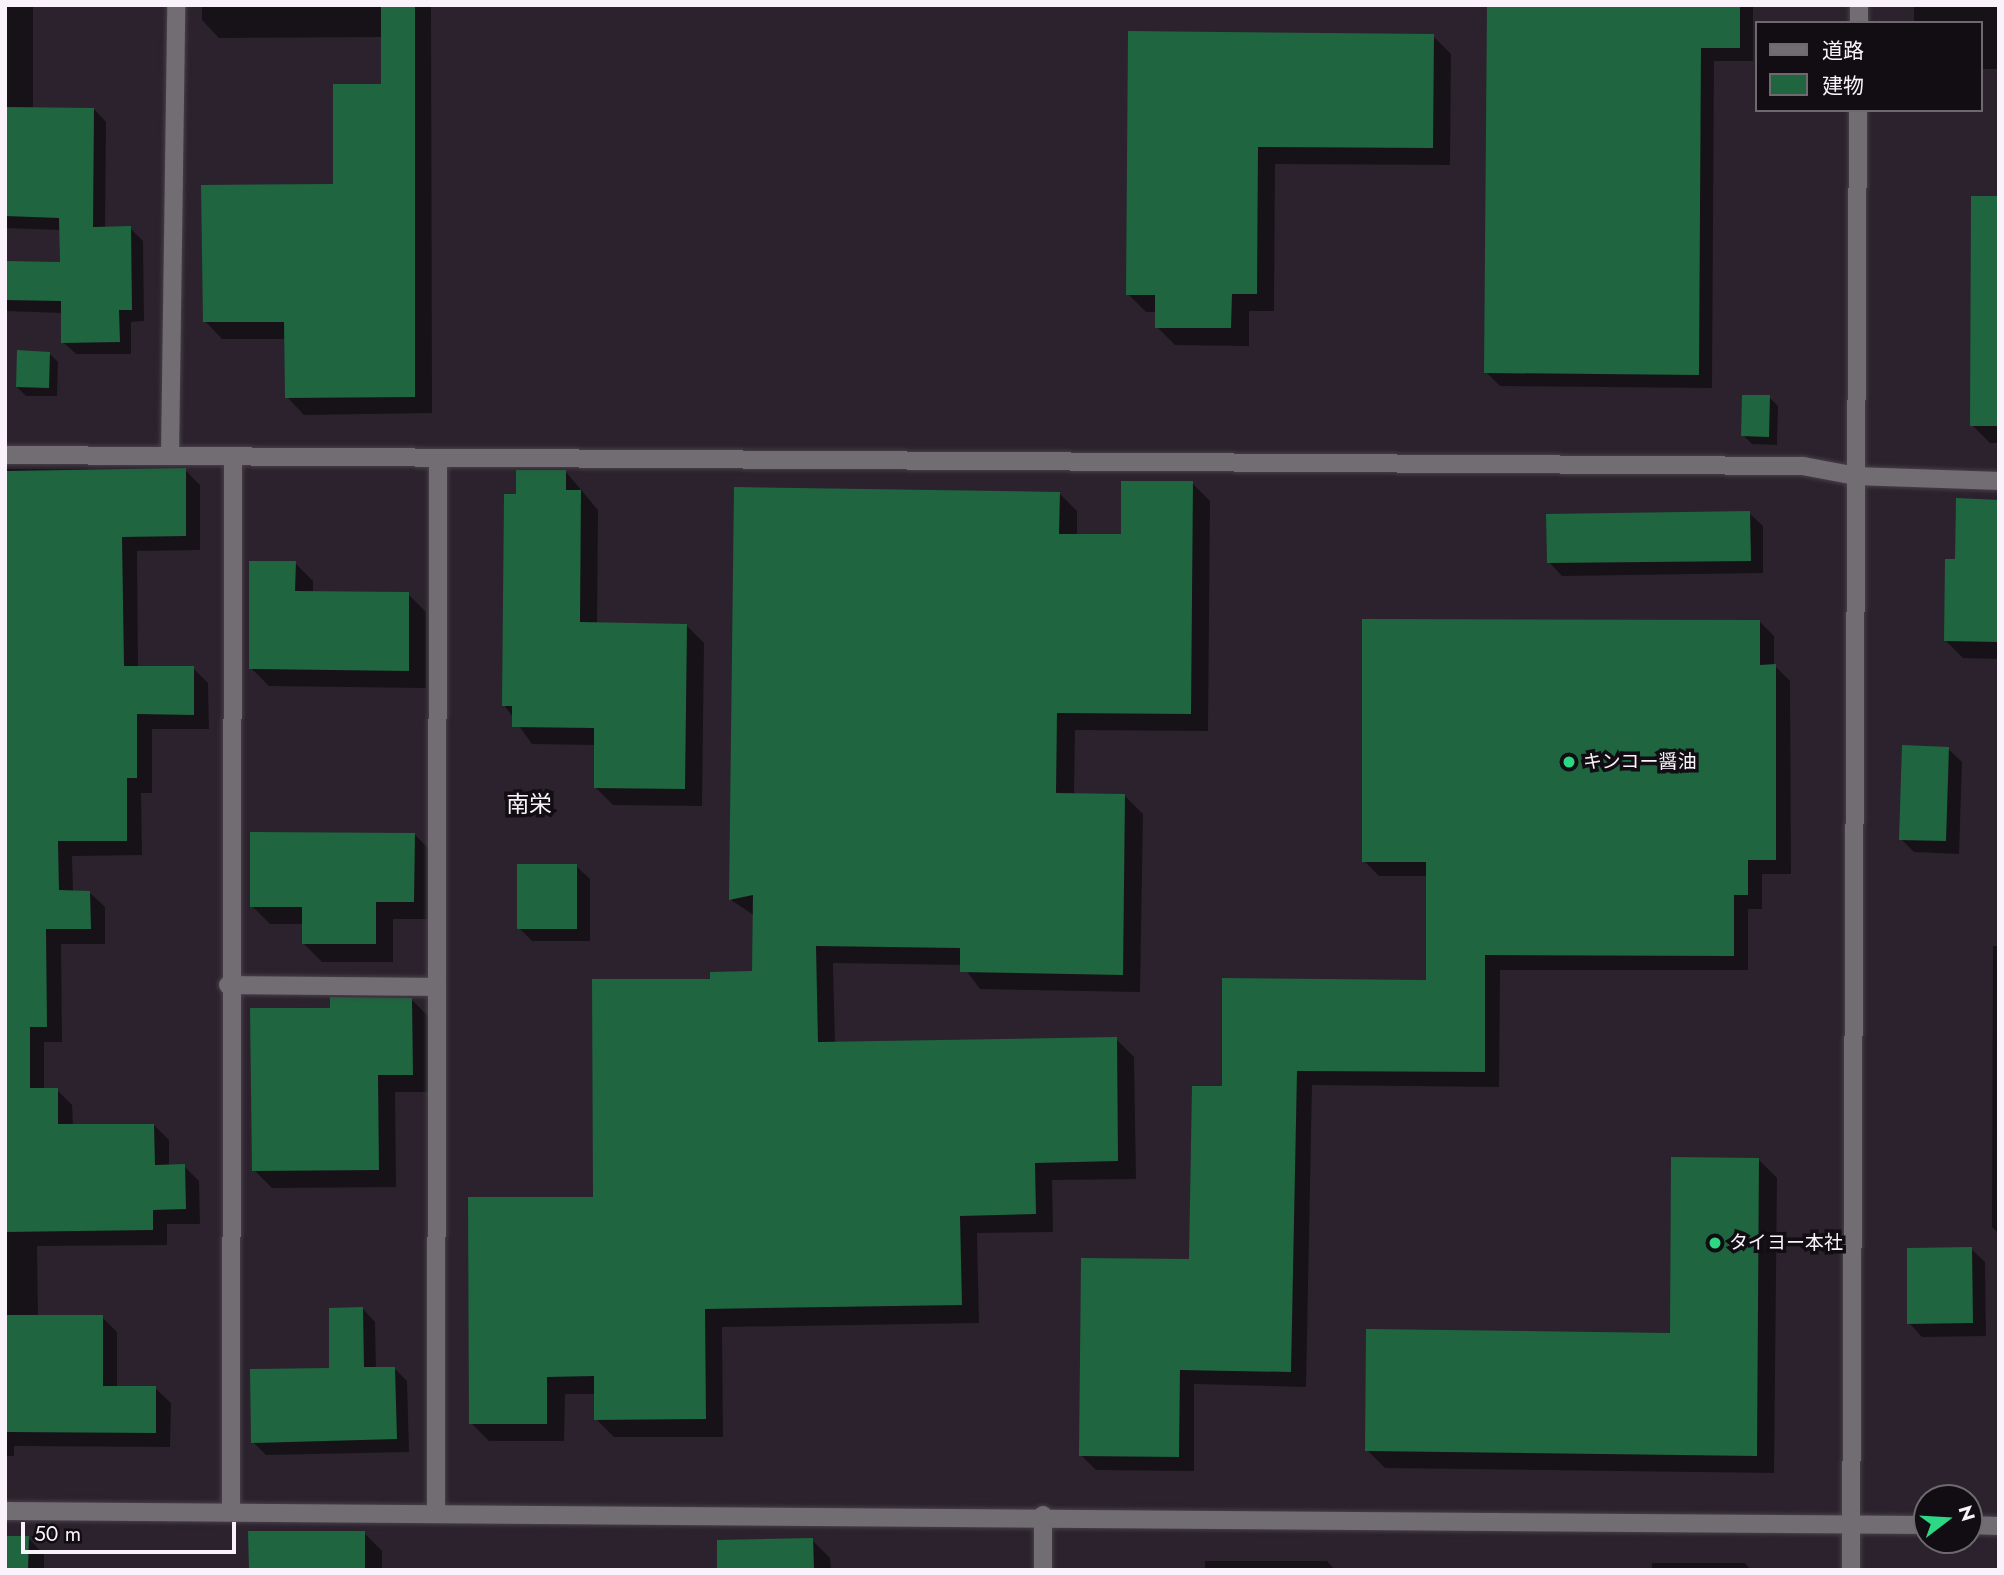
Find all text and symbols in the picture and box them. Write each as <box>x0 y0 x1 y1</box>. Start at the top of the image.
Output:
legend <box>1756 21 1983 112</box>
text: 道路 <box>1822 36 1864 66</box>
text: 建物 <box>1822 71 1864 101</box>
place label: キンコー醤油 <box>1583 751 1697 773</box>
marker: キンコー醤油 <box>1561 754 1577 770</box>
district label: 南栄 <box>506 790 552 818</box>
place label: タイヨー本社 <box>1729 1232 1843 1254</box>
marker: タイヨー本社 <box>1707 1235 1723 1251</box>
north arrow <box>1913 1484 1983 1554</box>
text: N <box>1952 1502 1982 1524</box>
scale bar <box>24 1508 240 1552</box>
text: 50 m <box>34 1519 81 1549</box>

